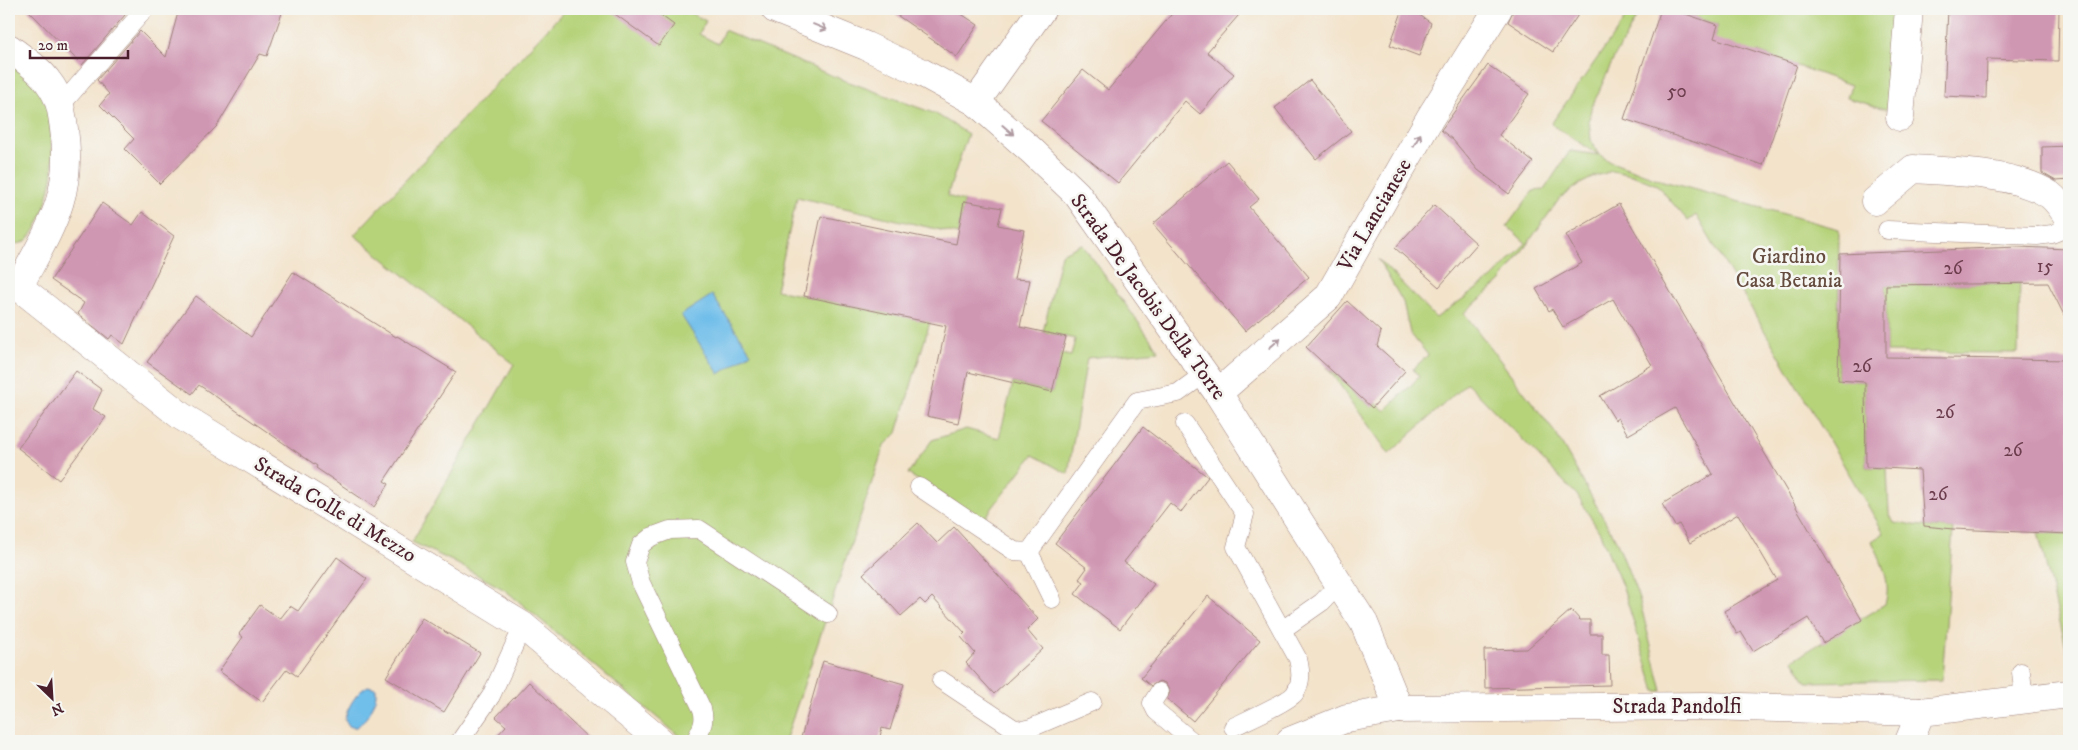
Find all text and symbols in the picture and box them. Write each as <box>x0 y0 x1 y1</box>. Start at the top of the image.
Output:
one-way arrow <box>812 23 827 32</box>
scale bar <box>30 28 128 60</box>
text: 20 m <box>38 36 68 55</box>
house number: 50 <box>1667 80 1687 103</box>
one-way arrow <box>1001 124 1014 135</box>
one-way arrow <box>1413 134 1423 148</box>
street label: Via Lancianese <box>1332 154 1418 277</box>
street label: Strada De Jacobis Della Torre <box>1064 189 1232 405</box>
park label: Giardino Casa Betania <box>1736 244 1842 294</box>
house number: 15 <box>2037 255 2054 278</box>
house number: 26 <box>1943 257 1964 280</box>
one-way arrow <box>1269 337 1282 348</box>
house number: 26 <box>1852 355 1873 378</box>
house number: 26 <box>1935 401 1956 424</box>
house number: 26 <box>2003 439 2024 462</box>
street label: Strada Colle di Mezzo <box>249 451 421 569</box>
house number: 26 <box>1928 483 1949 506</box>
north arrow <box>28 672 78 722</box>
street label: Strada Pandolfi <box>1612 694 1742 720</box>
text: N <box>48 698 66 720</box>

